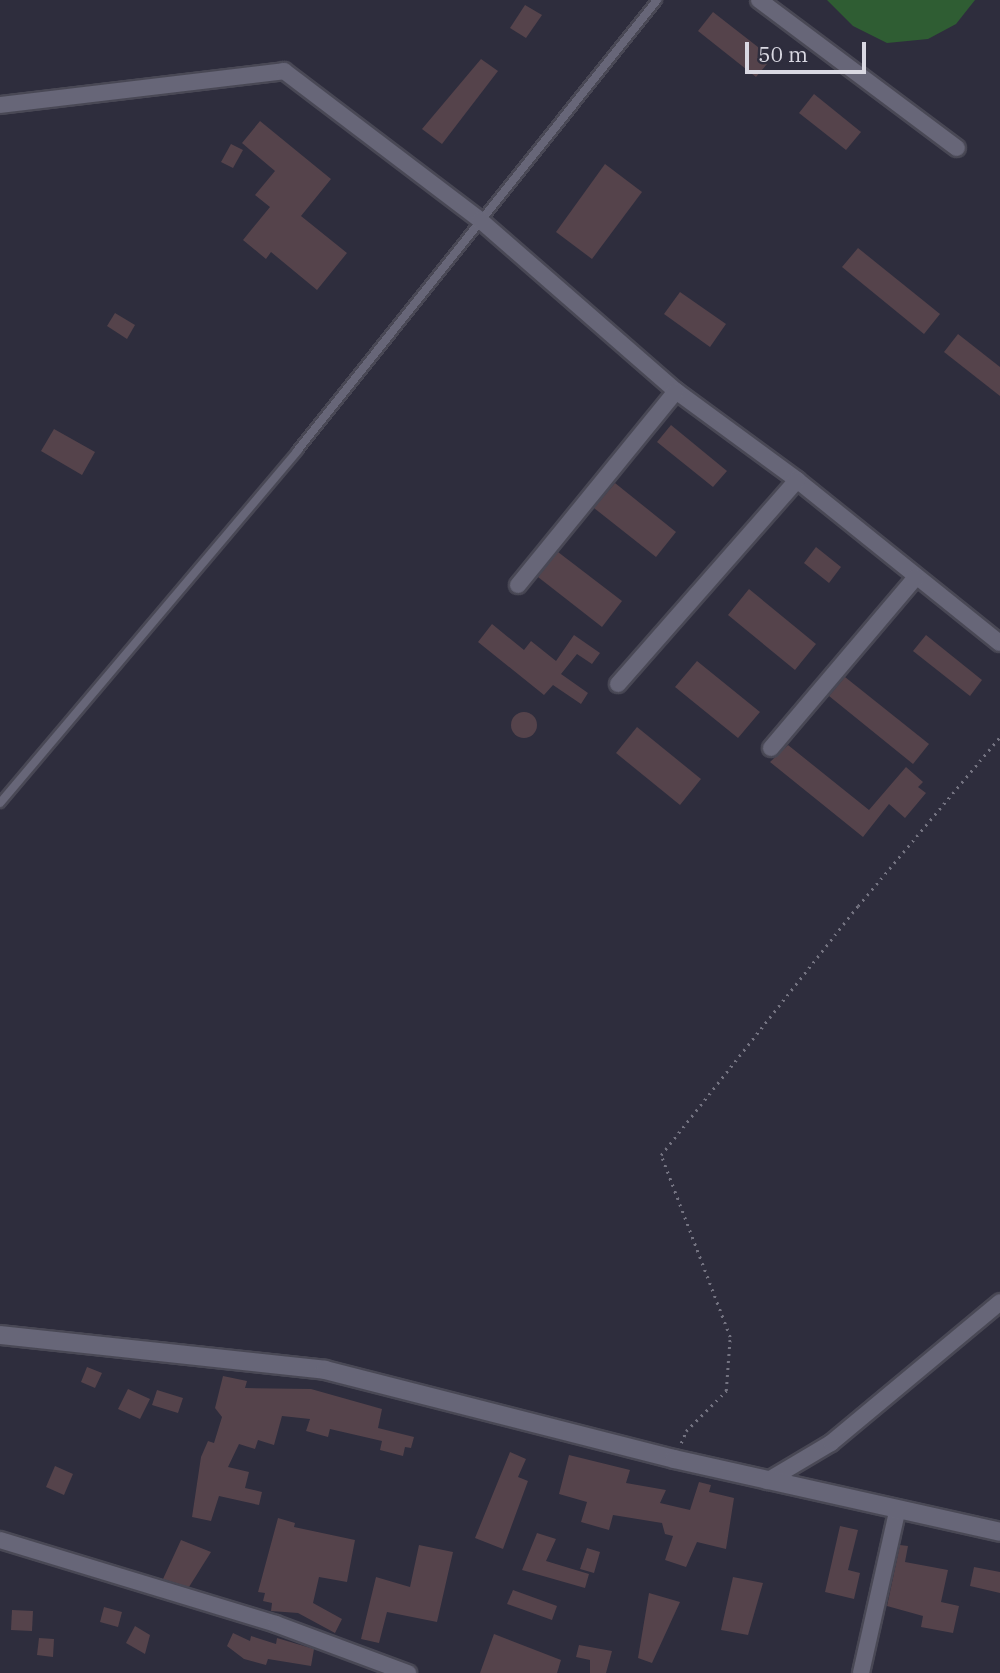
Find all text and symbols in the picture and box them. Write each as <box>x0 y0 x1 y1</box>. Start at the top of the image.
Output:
scale bar <box>748 28 869 72</box>
text: 50 m <box>758 40 808 68</box>

